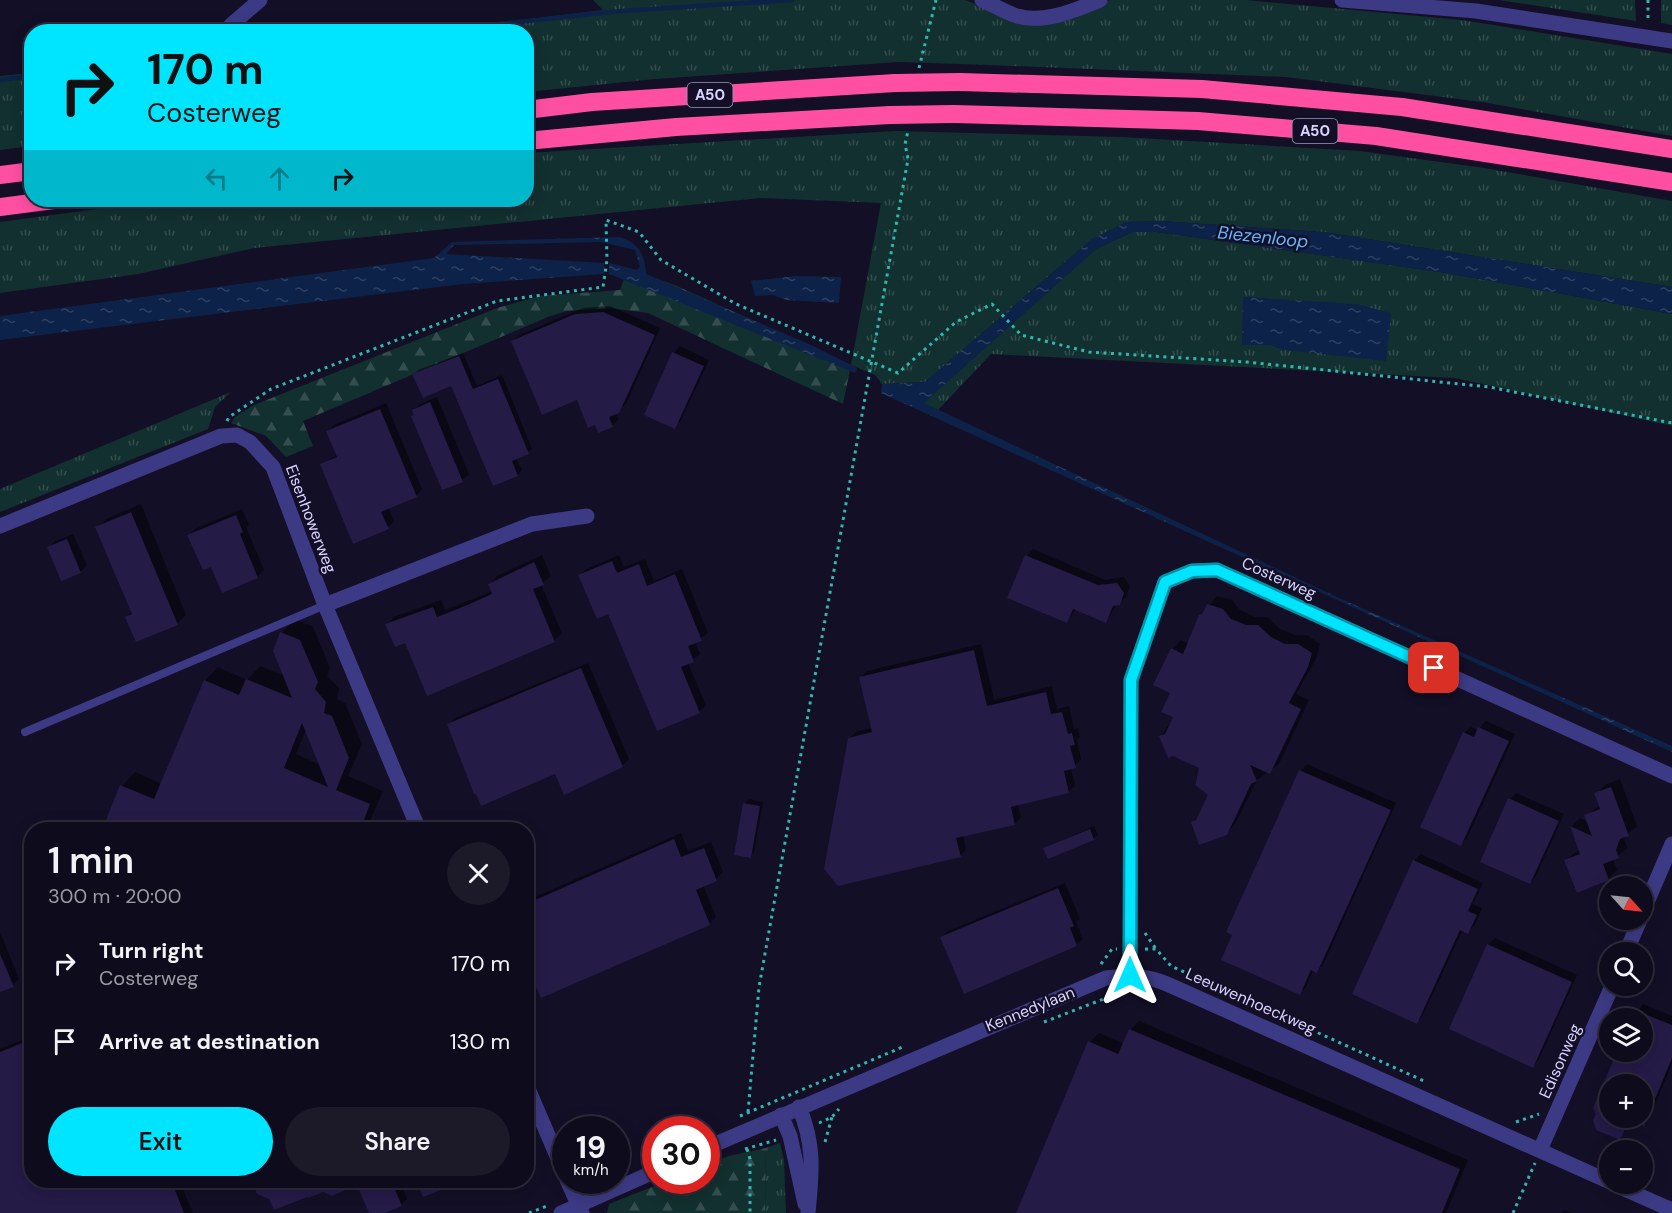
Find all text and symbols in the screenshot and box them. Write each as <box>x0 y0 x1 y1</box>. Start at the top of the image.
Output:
text: 170 m <box>147 42 264 97</box>
icon: right <box>48 48 126 126</box>
road number: A50 <box>688 83 732 107</box>
text: Costerweg <box>147 95 281 130</box>
road number: A50 <box>1292 119 1338 143</box>
icon: left <box>200 162 233 195</box>
icon: ahead <box>263 162 296 195</box>
icon: right <box>326 162 359 195</box>
water label: Biezenloop <box>1216 220 1310 254</box>
street label: Eisenhowerweg <box>281 462 341 576</box>
street label: Costerweg <box>1238 552 1320 604</box>
pin <box>1408 642 1459 693</box>
icon: arrive <box>1417 651 1450 684</box>
text: 1 min <box>48 837 134 884</box>
button: close <box>447 842 510 905</box>
north arrow <box>1599 876 1653 930</box>
map controls <box>1599 876 1653 1194</box>
text: 300 m · 20:00 <box>48 883 181 909</box>
text: Turn right <box>99 936 204 965</box>
button: search <box>1599 942 1653 996</box>
position arrow <box>1098 943 1162 1007</box>
icon: right <box>48 947 81 980</box>
text: 170 m <box>451 949 510 978</box>
street label: Leeuwenhoeckweg <box>1183 963 1320 1039</box>
text: Costerweg <box>99 965 198 991</box>
street label: Kennedylaan <box>982 982 1078 1036</box>
button: layers <box>1599 1008 1653 1062</box>
street label: Edisonweg <box>1534 1020 1586 1102</box>
icon: arrive <box>48 1025 81 1058</box>
text: Arrive at destination <box>99 1027 320 1056</box>
text: 130 m <box>450 1027 510 1056</box>
button: + <box>1599 1074 1653 1128</box>
button: Exit <box>48 1107 273 1176</box>
button: Share <box>285 1107 510 1176</box>
speed limit sign: 30 <box>642 1116 720 1194</box>
text: 19 <box>576 1128 606 1167</box>
button: − <box>1599 1140 1653 1194</box>
text: km/h <box>573 1160 609 1180</box>

